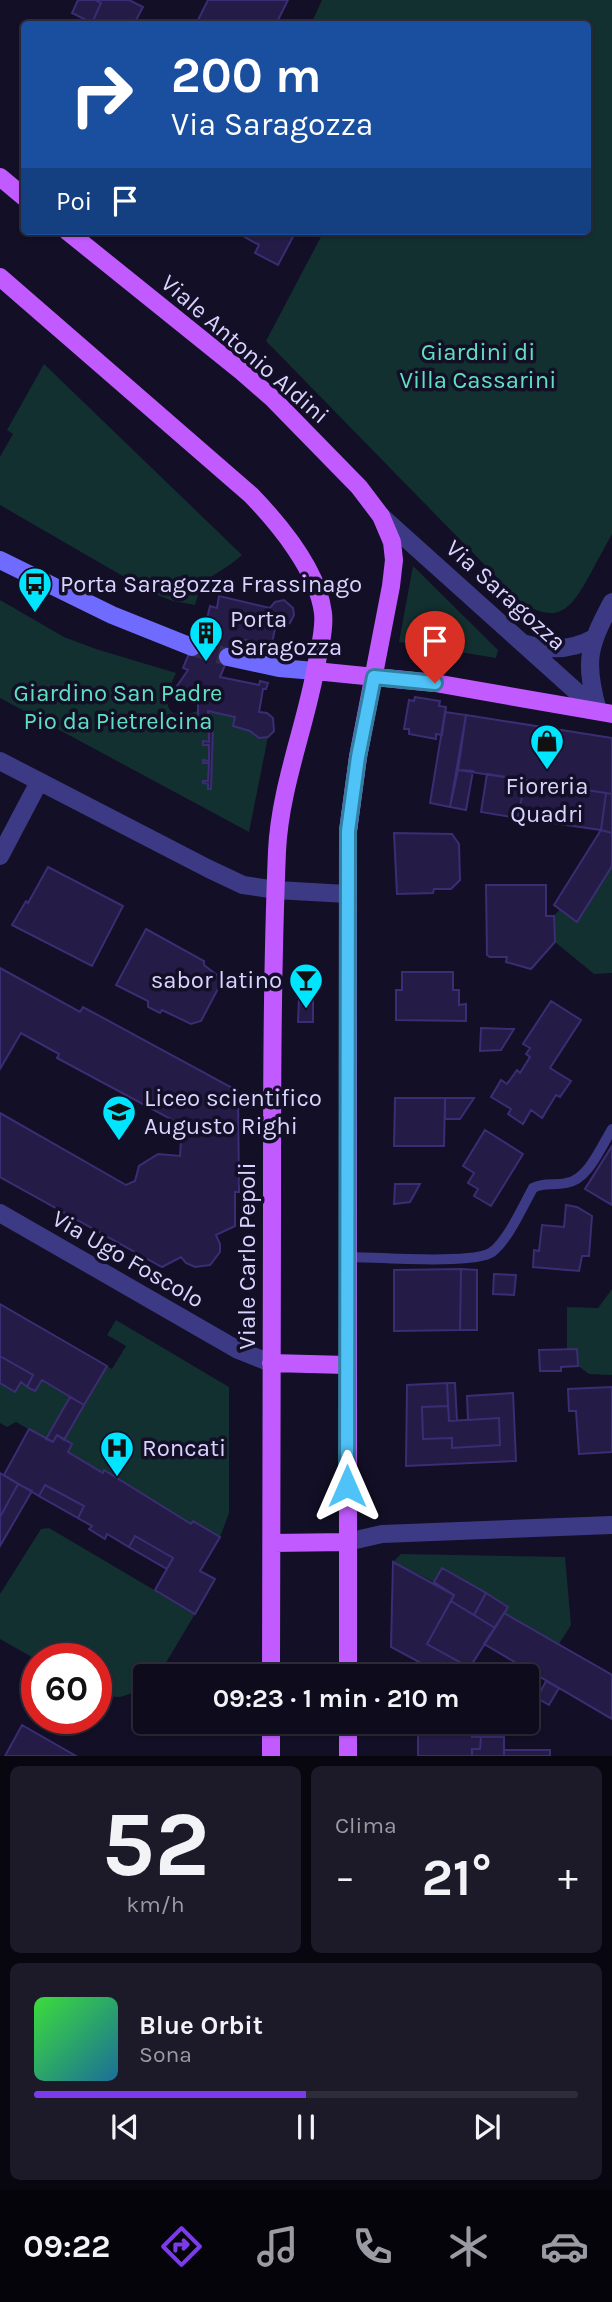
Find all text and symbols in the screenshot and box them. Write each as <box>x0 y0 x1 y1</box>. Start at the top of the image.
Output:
text: 200 m <box>171 47 322 104</box>
icon: right <box>56 49 147 140</box>
text: Via Saragozza <box>171 106 373 143</box>
icon: arrive <box>106 182 144 220</box>
text: Poi <box>56 186 92 217</box>
street label: Viale Antonio Aldini <box>155 269 335 429</box>
park label: Giardini di Villa Cassarini <box>400 338 556 394</box>
street label: Via Saragozza <box>440 534 572 656</box>
bus stop icon: Porta Saragozza Frassinago <box>16 565 54 614</box>
place label: Porta Saragozza Frassinago <box>60 570 362 598</box>
place label: Porta Saragozza <box>230 605 342 661</box>
pin <box>405 611 465 683</box>
building icon: Porta Saragozza <box>187 614 225 663</box>
icon: arrive <box>416 622 454 660</box>
park label: Giardino San Padre Pio da Pietrelcina <box>14 679 222 735</box>
shop icon: Fioreria Quadri <box>528 722 566 771</box>
place label: Fioreria Quadri <box>506 772 588 828</box>
bar icon: sabor latino <box>287 961 325 1010</box>
place label: sabor latino <box>151 966 282 994</box>
place label: Liceo scientifico Augusto Righi <box>144 1084 322 1140</box>
school or university icon: Liceo scientifico Augusto Righi <box>100 1093 138 1142</box>
street label: Viale Carlo Pepoli <box>233 1162 261 1350</box>
street label: Via Ugo Foscolo <box>47 1204 209 1314</box>
hospital icon: Roncati <box>98 1429 136 1478</box>
place label: Roncati <box>142 1434 226 1462</box>
position arrow <box>310 1449 384 1523</box>
speed limit sign: 60 <box>21 1643 112 1734</box>
text: 09:23 · 1 min · 210 m <box>213 1683 459 1714</box>
text: 52 <box>101 1792 210 1898</box>
text: Clima <box>335 1812 397 1839</box>
text: 21° <box>421 1847 492 1908</box>
text: − <box>335 1855 355 1900</box>
text: + <box>558 1855 578 1900</box>
text: km/h <box>126 1891 185 1918</box>
text: Blue Orbit <box>139 2010 263 2041</box>
text: Sona <box>139 2041 192 2068</box>
icon: previous <box>106 2108 144 2146</box>
icon: pause <box>287 2108 325 2146</box>
icon: next <box>468 2108 506 2146</box>
icon: directions <box>157 2222 206 2271</box>
icon: music <box>253 2222 302 2271</box>
icon: phone <box>348 2222 397 2271</box>
icon: climate <box>444 2222 493 2271</box>
icon: car <box>540 2222 589 2271</box>
text: 09:22 <box>23 2228 110 2265</box>

